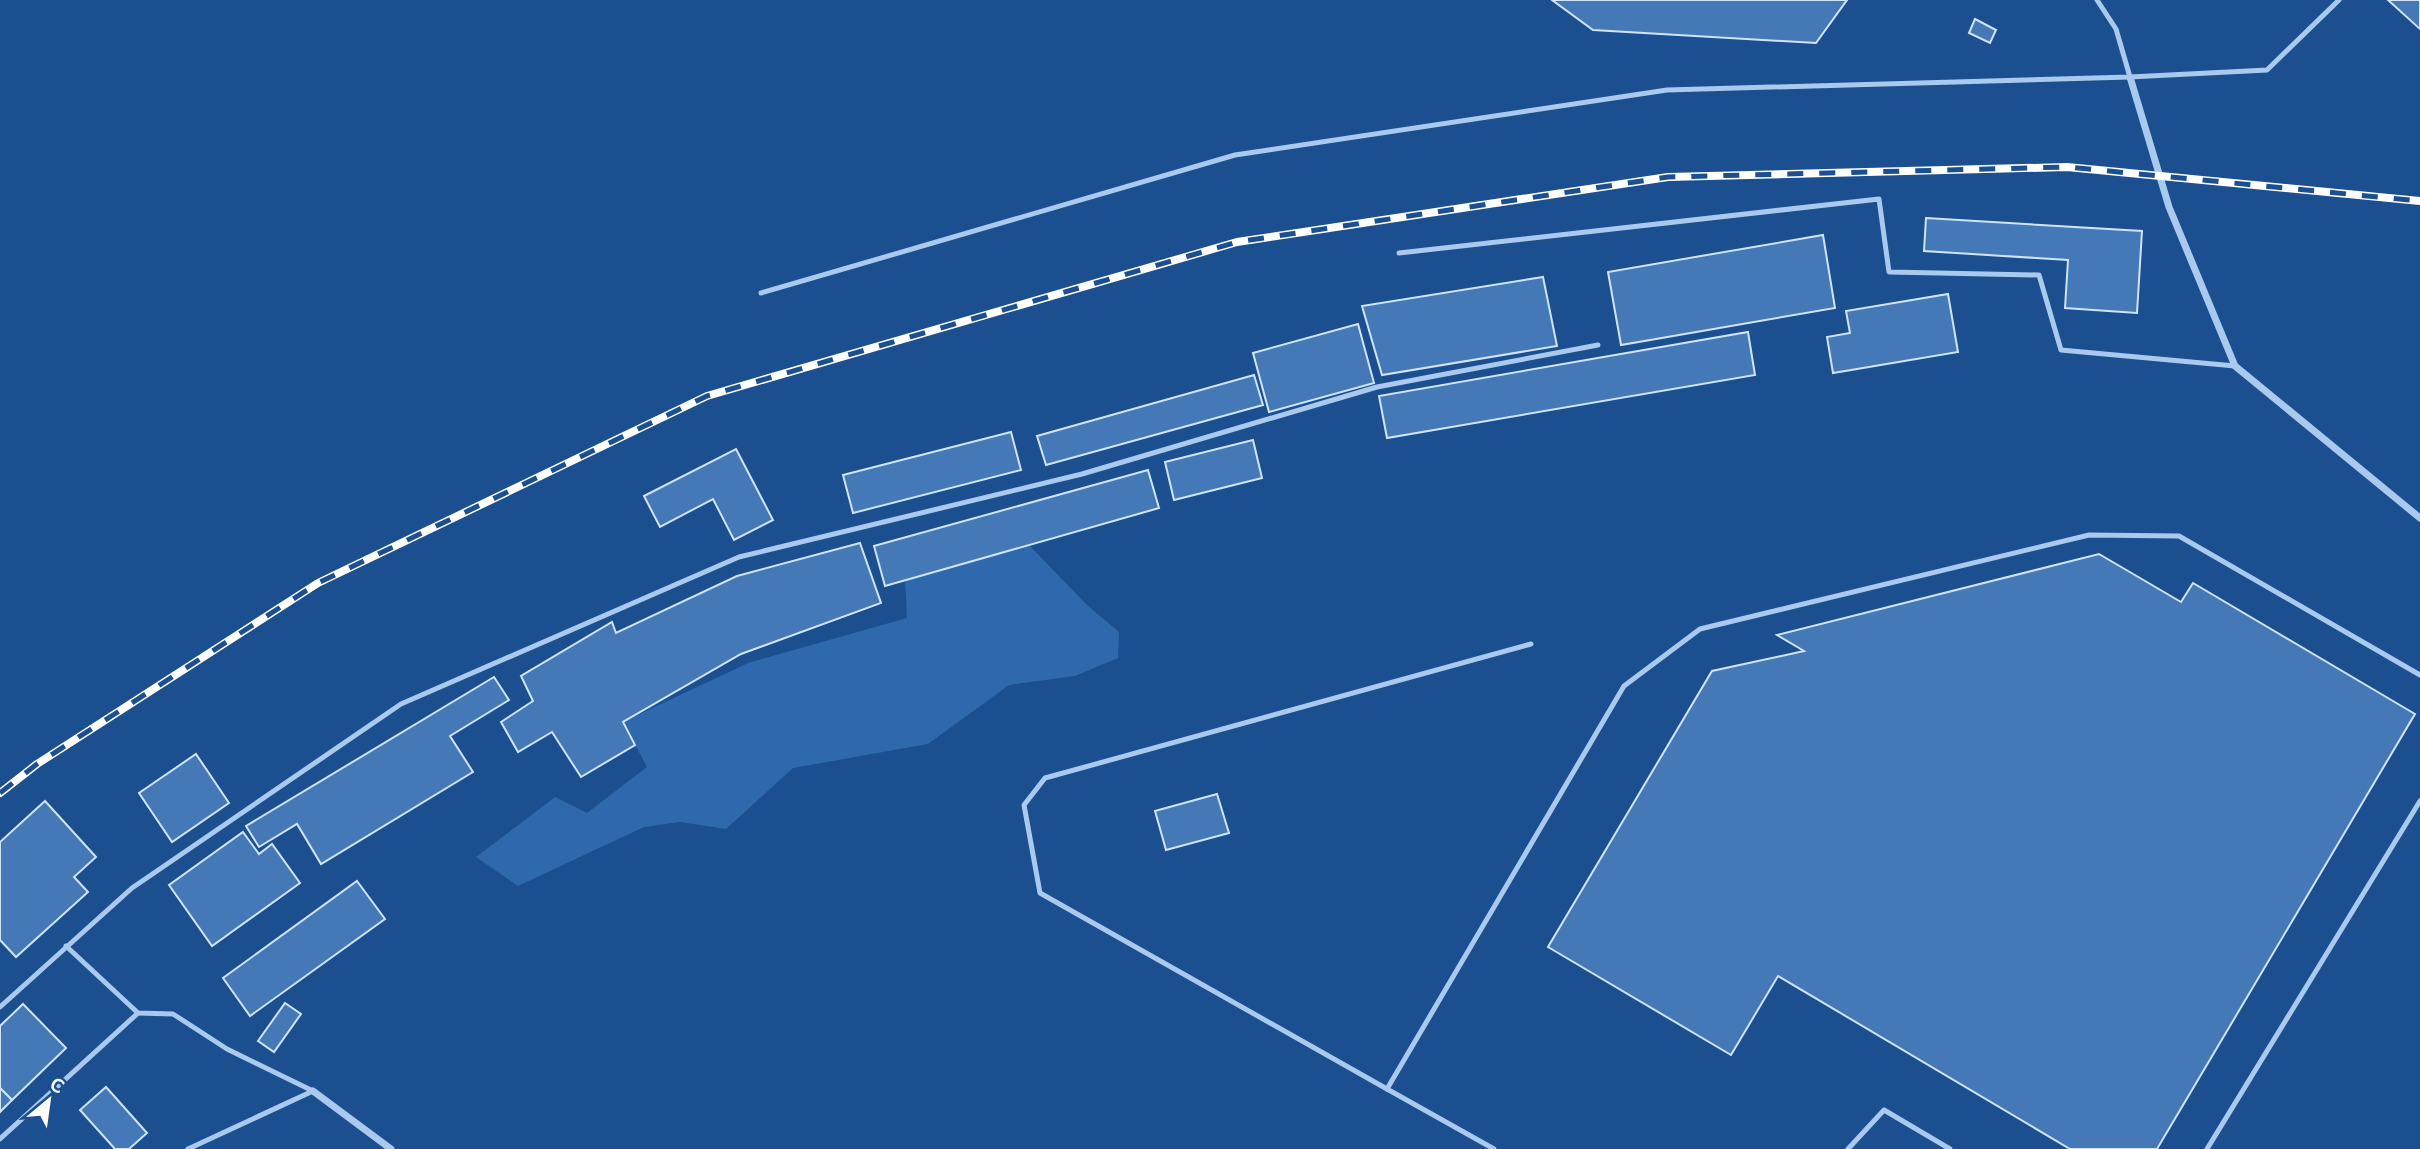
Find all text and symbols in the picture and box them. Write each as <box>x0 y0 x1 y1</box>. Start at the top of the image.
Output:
north arrow <box>14 1065 84 1135</box>
text: С <box>46 1071 69 1099</box>

